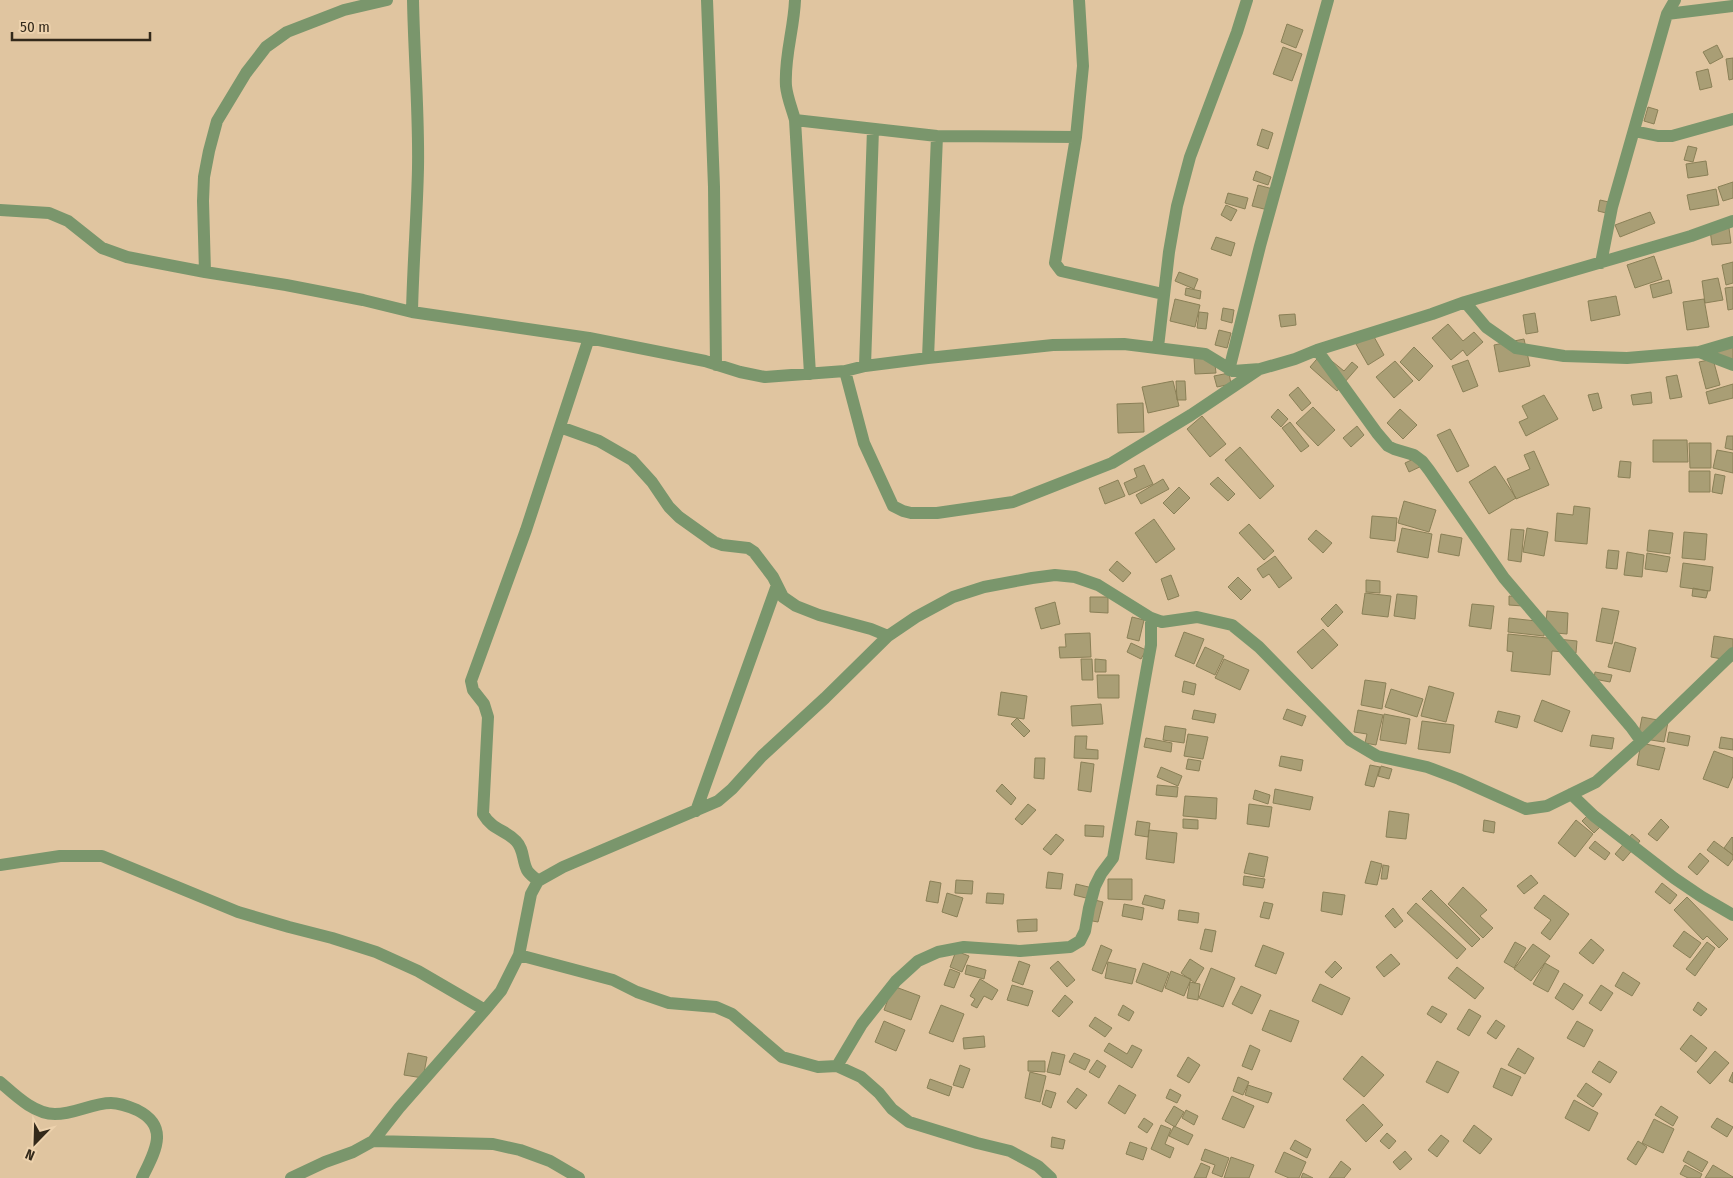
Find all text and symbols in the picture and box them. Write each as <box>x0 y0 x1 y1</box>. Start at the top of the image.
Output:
scale bar <box>12 10 150 42</box>
text: 50 m <box>20 18 50 36</box>
north arrow <box>10 1118 60 1168</box>
text: N <box>23 1145 37 1164</box>

